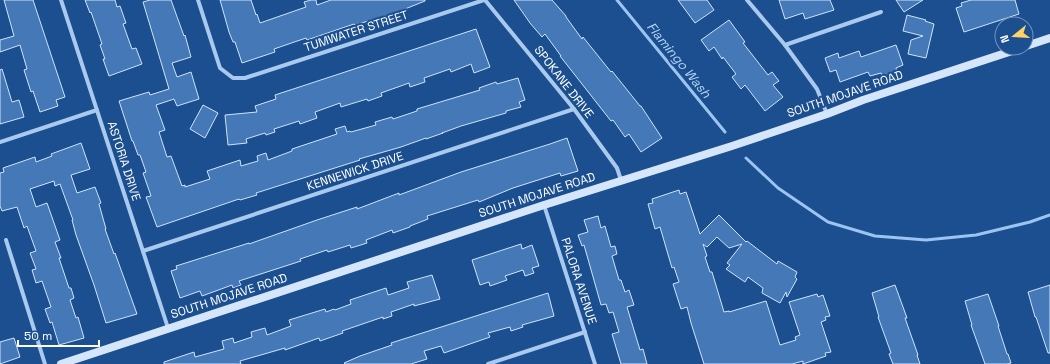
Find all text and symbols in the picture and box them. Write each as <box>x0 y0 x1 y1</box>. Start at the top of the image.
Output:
street label: TUMWATER STREET <box>302 7 410 55</box>
north arrow <box>994 16 1034 56</box>
water label: Flamingo Wash <box>643 18 716 102</box>
text: N <box>997 33 1012 45</box>
street label: SPOKANE DRIVE <box>531 42 598 122</box>
street label: SOUTH MOJAVE ROAD <box>785 67 905 121</box>
street label: ASTORIA DRIVE <box>104 119 144 203</box>
street label: KENNEWICK DRIVE <box>305 148 406 194</box>
street label: SOUTH MOJAVE ROAD <box>477 169 597 221</box>
street label: PALORA AVENUE <box>557 236 601 327</box>
street label: SOUTH MOJAVE ROAD <box>169 270 289 322</box>
scale bar <box>18 322 99 348</box>
text: 50 m <box>24 328 52 344</box>

